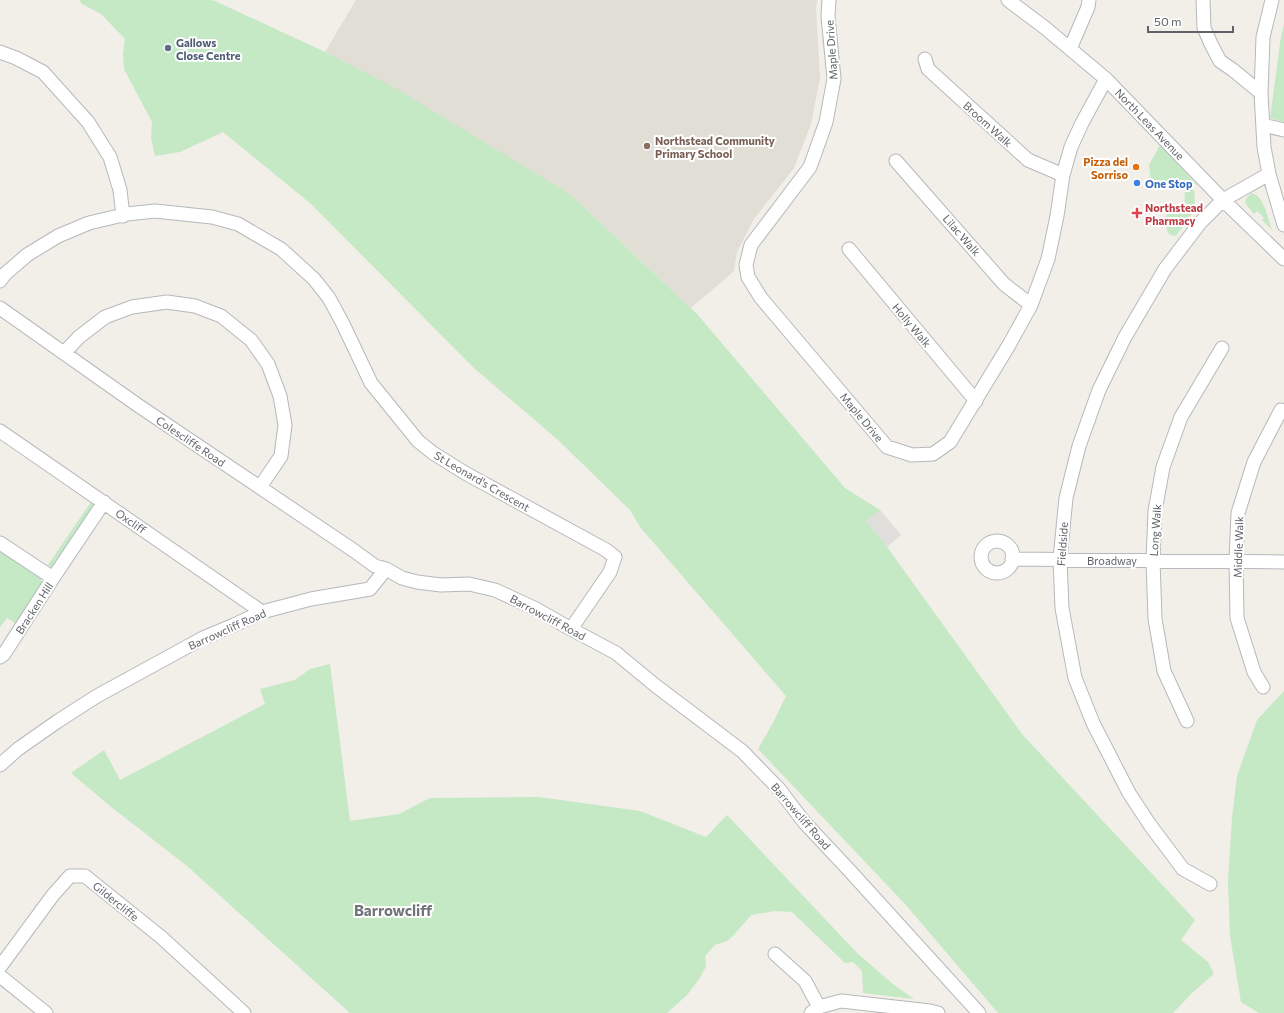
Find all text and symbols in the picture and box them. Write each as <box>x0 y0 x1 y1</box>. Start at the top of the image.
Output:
scale bar <box>1148 8 1233 34</box>
text: 50 m <box>1154 14 1182 28</box>
street label: Maple Drive <box>822 19 840 80</box>
place label: Gallows Close Centre <box>176 36 241 62</box>
marker: Gallows Close Centre <box>163 43 173 53</box>
street label: North Leas Avenue <box>1113 86 1187 162</box>
street label: Broom Walk <box>961 99 1015 149</box>
place label: Northstead Community Primary School <box>655 134 775 160</box>
marker: Northstead Community Primary School <box>642 141 652 151</box>
place label: Pizza del Sorriso <box>1083 155 1128 181</box>
marker: Pizza del Sorriso <box>1131 162 1141 172</box>
place label: One Stop <box>1145 177 1193 190</box>
marker: One Stop <box>1132 178 1142 188</box>
place label: Northstead Pharmacy <box>1145 201 1203 227</box>
marker: Northstead Pharmacy <box>1132 208 1142 218</box>
street label: Lilac Walk <box>941 212 983 258</box>
street label: Holly Walk <box>890 300 934 350</box>
street label: Maple Drive <box>838 390 886 444</box>
street label: Colescliffe Road <box>154 413 228 469</box>
street label: St Leonard's Crescent <box>432 448 533 514</box>
street label: Long Walk <box>1147 503 1163 557</box>
street label: Oxcliff <box>113 506 149 536</box>
street label: Middle Walk <box>1230 516 1246 578</box>
street label: Fieldside <box>1054 521 1070 566</box>
street label: Broadway <box>1087 554 1137 567</box>
street label: Bracken Hill <box>12 580 56 636</box>
street label: Barrowcliff Road <box>508 592 588 642</box>
street label: Barrowcliff Road <box>186 606 268 652</box>
street label: Barrowcliff Road <box>769 780 833 852</box>
street label: Gildercliffe <box>91 879 142 924</box>
district label: Barrowcliff <box>354 901 432 919</box>

